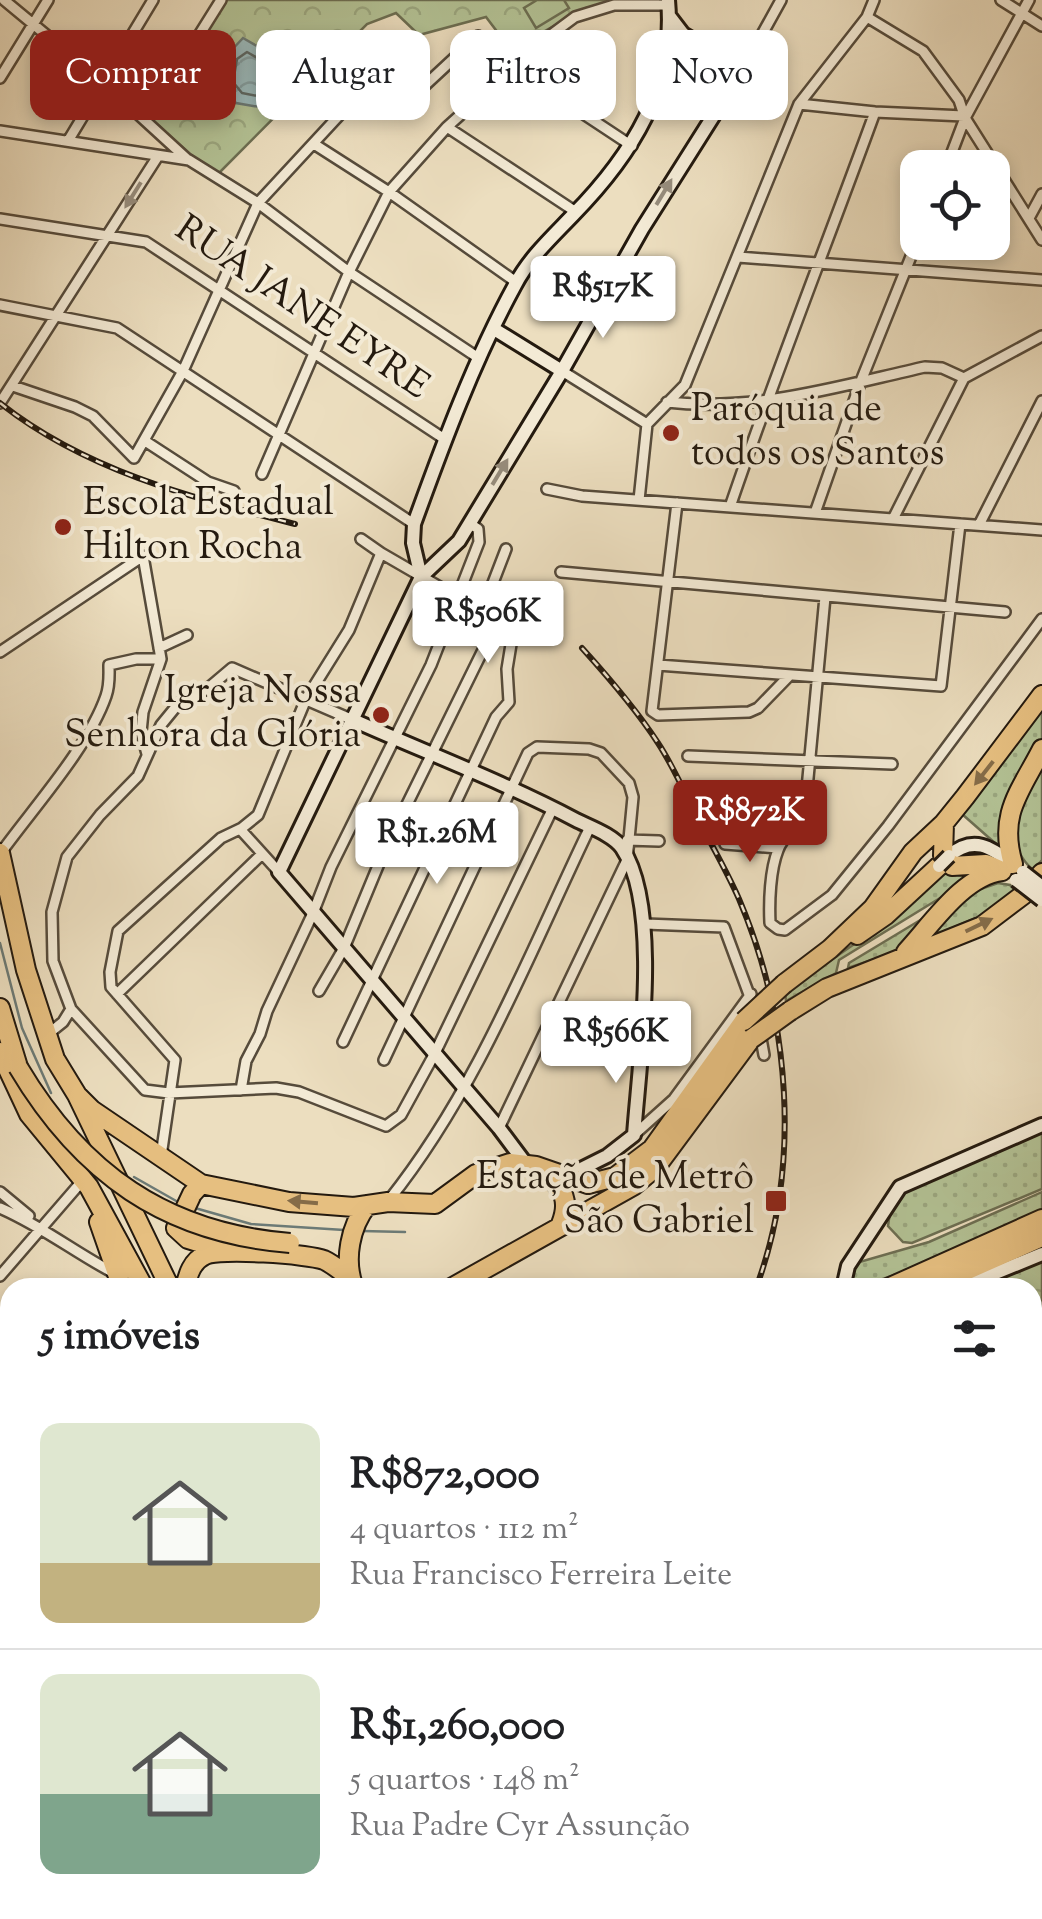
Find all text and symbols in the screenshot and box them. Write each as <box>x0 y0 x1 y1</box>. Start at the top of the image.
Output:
chip: Comprar <box>30 30 236 120</box>
chip: Alugar <box>256 30 430 120</box>
chip: Filtros <box>450 30 616 120</box>
chip: Novo <box>636 30 788 120</box>
map controls <box>900 150 1010 260</box>
button: locate <box>900 150 1010 260</box>
one-way arrow <box>655 178 672 206</box>
one-way arrow <box>125 181 142 209</box>
street label: RUA JANE EYRE <box>163 204 439 414</box>
pin: R$517K <box>522 256 684 341</box>
text: R$517K <box>552 265 654 311</box>
place label: Paróquia de todos os Santos <box>691 384 944 482</box>
marker: Paróquia de todos os Santos <box>660 422 682 444</box>
one-way arrow <box>491 458 508 486</box>
place label: Escola Estadual Hilton Rocha <box>83 478 334 576</box>
marker: Escola Estadual Hilton Rocha <box>52 516 74 538</box>
pin: R$506K <box>407 581 569 666</box>
text: R$506K <box>435 590 541 636</box>
place label: Igreja Nossa Senhora da Glória <box>64 666 361 764</box>
marker: Igreja Nossa Senhora da Glória <box>370 704 392 726</box>
one-way arrow <box>974 760 995 786</box>
pin: R$872K <box>669 780 831 865</box>
text: R$872K <box>695 789 805 835</box>
pin: R$1.26M <box>345 802 529 887</box>
text: R$1.26M <box>377 811 497 857</box>
one-way arrow <box>965 917 994 934</box>
pin: R$566K <box>535 1001 697 1086</box>
text: R$566K <box>563 1010 669 1056</box>
place label: Estação de Metrô São Gabriel <box>476 1152 754 1250</box>
marker: Estação de Metrô São Gabriel <box>763 1188 789 1214</box>
one-way arrow <box>287 1194 319 1210</box>
text: 5 imóveis <box>40 1308 200 1368</box>
icon: filters <box>947 1311 1002 1366</box>
text: R$872,000 <box>350 1447 540 1507</box>
icon: home <box>120 1463 240 1583</box>
text: 4 quartos · 112 m² <box>350 1507 579 1553</box>
text: Rua Francisco Ferreira Leite <box>350 1553 732 1599</box>
text: R$1,260,000 <box>350 1698 565 1758</box>
icon: home <box>120 1714 240 1834</box>
text: 5 quartos · 148 m² <box>350 1758 580 1804</box>
text: Rua Padre Cyr Assunção <box>350 1804 690 1850</box>

